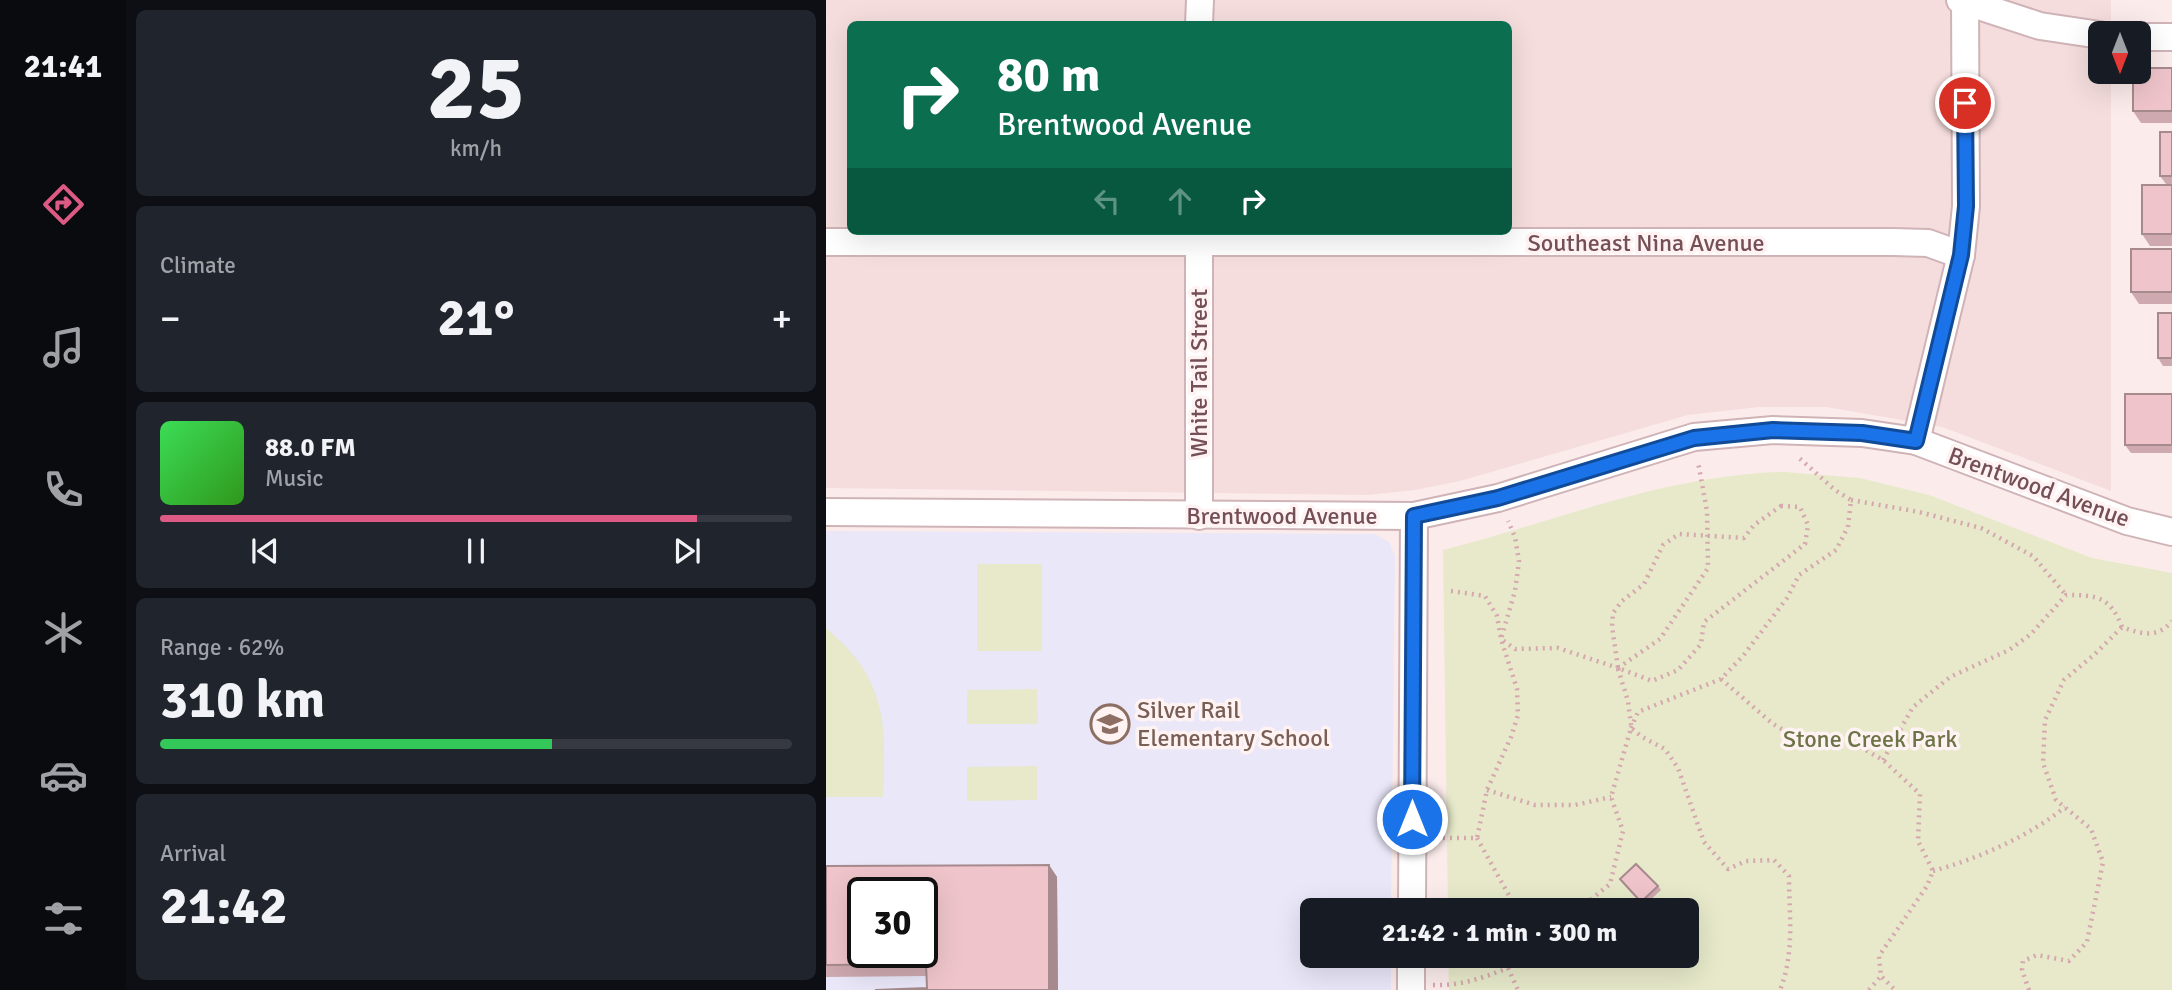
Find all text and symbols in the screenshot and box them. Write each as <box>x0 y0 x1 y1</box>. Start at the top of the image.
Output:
north arrow <box>2088 21 2151 84</box>
map controls <box>2088 21 2151 84</box>
text: 25 <box>427 32 525 145</box>
text: 80 m <box>997 45 1100 105</box>
text: 21:41 <box>24 47 102 86</box>
icon: right <box>882 49 973 140</box>
pin <box>1935 73 1995 133</box>
icon: arrive <box>1946 84 1984 122</box>
text: Brentwood Avenue <box>997 105 1252 144</box>
text: km/h <box>450 134 502 163</box>
icon: directions <box>39 180 88 229</box>
icon: left <box>1088 182 1126 220</box>
icon: ahead <box>1161 182 1199 220</box>
icon: right <box>1234 182 1272 220</box>
street label: Southeast Nina Avenue <box>1527 228 1765 258</box>
text: Climate <box>160 251 236 280</box>
text: 21° <box>438 286 514 350</box>
street label: White Tail Street <box>1184 289 1214 457</box>
text: − <box>160 295 181 342</box>
text: + <box>771 295 792 342</box>
icon: music <box>39 323 88 372</box>
text: 88.0 FM <box>265 432 356 464</box>
street label: Brentwood Avenue <box>1944 440 2134 534</box>
text: Music <box>265 464 323 493</box>
icon: phone <box>39 465 88 514</box>
street label: Brentwood Avenue <box>1186 501 1378 531</box>
icon: previous <box>246 532 284 570</box>
icon: pause <box>457 532 495 570</box>
icon: next <box>668 532 706 570</box>
icon: climate <box>39 608 88 657</box>
text: Range · 62% <box>160 633 284 662</box>
text: 310 km <box>160 668 325 732</box>
place label: Silver Rail Elementary School <box>1137 695 1330 753</box>
school or university icon: Silver Rail Elementary School <box>1089 703 1131 745</box>
park label: Stone Creek Park <box>1783 724 1957 754</box>
icon: car <box>39 751 88 800</box>
position arrow <box>1375 782 1449 856</box>
text: Arrival <box>160 839 226 868</box>
text: 21:42 <box>160 874 288 938</box>
speed limit sign: 30 <box>847 877 938 968</box>
icon: filters <box>39 894 88 943</box>
text: 21:42 · 1 min · 300 m <box>1382 917 1617 949</box>

